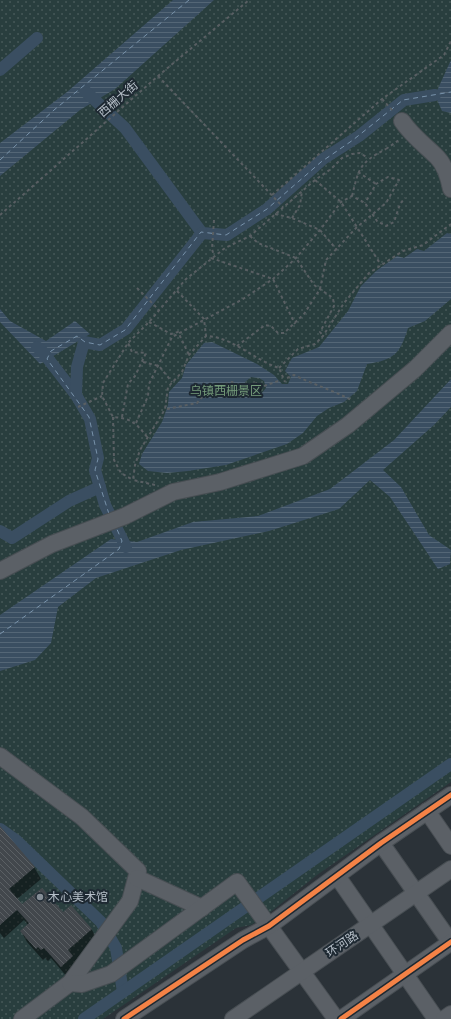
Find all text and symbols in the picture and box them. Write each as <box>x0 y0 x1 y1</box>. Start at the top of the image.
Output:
street label: 西栅大街 <box>95 78 140 119</box>
park label: 乌镇西栅景区 <box>190 384 262 397</box>
place label: 木心美术馆 <box>48 890 108 903</box>
marker: 木心美术馆 <box>35 892 45 902</box>
street label: 环河路 <box>323 928 360 959</box>

